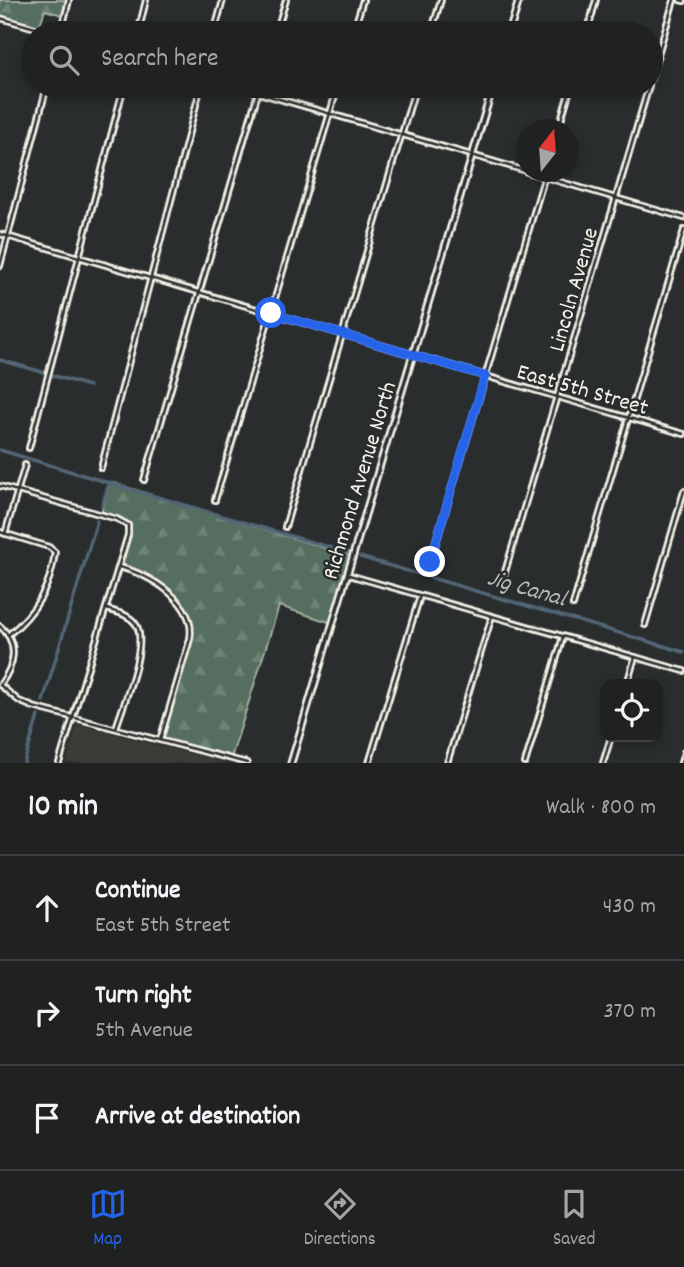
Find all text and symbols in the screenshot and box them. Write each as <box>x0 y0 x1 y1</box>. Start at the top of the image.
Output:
search box <box>21 21 663 98</box>
icon: search <box>45 41 83 79</box>
text: Search here <box>101 41 219 78</box>
north arrow <box>516 119 579 182</box>
street label: Lincoln Avenue <box>542 224 609 356</box>
route start <box>255 297 286 328</box>
street label: East 5th Street <box>512 357 652 426</box>
street label: Richmond Avenue North <box>316 378 407 584</box>
route end <box>414 546 445 577</box>
water label: Jig Canal <box>483 562 572 618</box>
map controls <box>600 679 663 742</box>
button: locate <box>600 679 663 742</box>
text: 10 min <box>28 787 98 830</box>
text: Walk · 800 m <box>546 792 656 825</box>
text: Continue <box>95 873 180 910</box>
icon: ahead <box>28 889 66 927</box>
text: 430 m <box>603 891 656 924</box>
text: East 5th Street <box>95 910 231 943</box>
text: Turn right <box>95 978 192 1015</box>
icon: right <box>28 994 66 1032</box>
text: 370 m <box>603 996 656 1029</box>
text: 5th Avenue <box>95 1015 193 1048</box>
icon: arrive <box>28 1099 66 1137</box>
text: Arrive at destination <box>95 1099 300 1136</box>
tab: Map <box>89 1185 127 1254</box>
tab: Directions <box>304 1185 376 1254</box>
tab: Saved <box>553 1185 595 1254</box>

